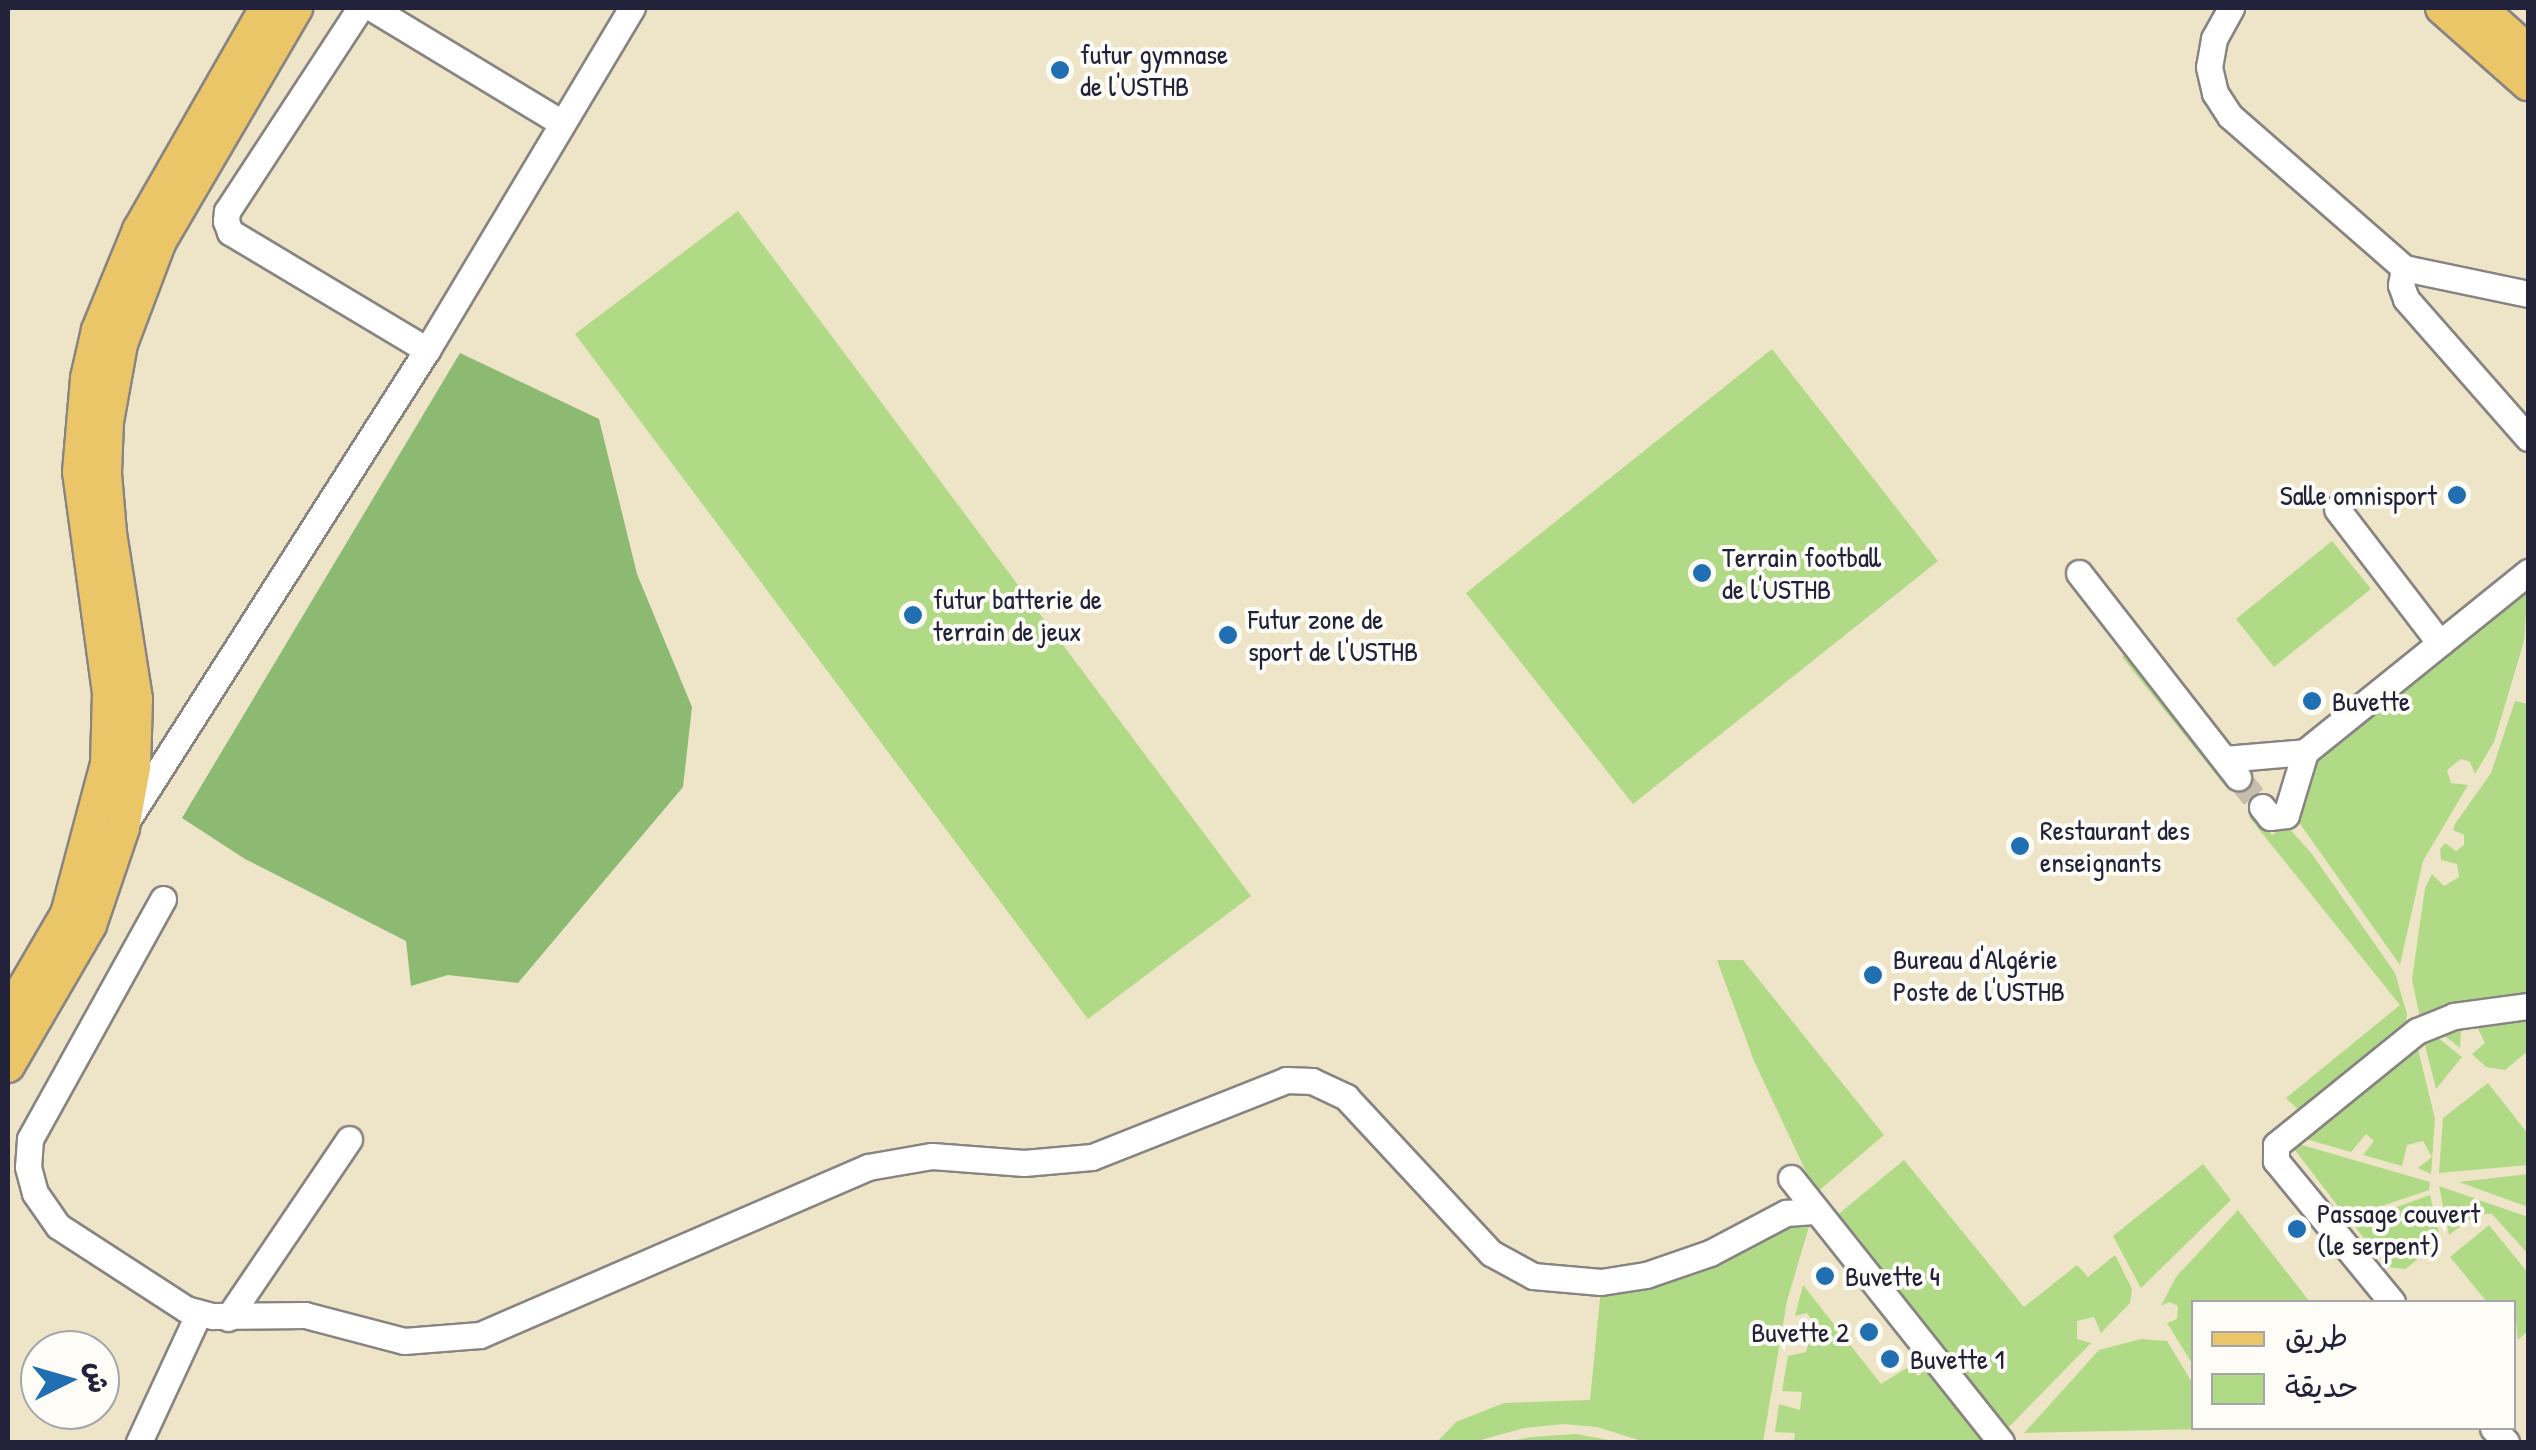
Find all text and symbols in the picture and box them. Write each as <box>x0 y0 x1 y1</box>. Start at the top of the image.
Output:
place label: futur gymnase de l'USTHB <box>1080 37 1228 103</box>
marker: futur gymnase de l'USTHB <box>1049 59 1071 81</box>
place label: Salle omnisport <box>2280 478 2437 512</box>
marker: Salle omnisport <box>2446 484 2468 506</box>
place label: Terrain football de l'USTHB <box>1722 540 1881 606</box>
marker: Terrain football de l'USTHB <box>1691 562 1713 584</box>
place label: futur batterie de terrain de jeux <box>933 582 1102 648</box>
place label: Futur zone de sport de l'USTHB <box>1248 602 1418 668</box>
marker: futur batterie de terrain de jeux <box>902 604 924 626</box>
marker: Futur zone de sport de l'USTHB <box>1217 624 1239 646</box>
place label: Buvette <box>2332 684 2410 718</box>
marker: Buvette <box>2301 690 2323 712</box>
place label: Restaurant des enseignants <box>2040 813 2190 879</box>
marker: Restaurant des enseignants <box>2009 835 2031 857</box>
place label: Bureau d'Algérie Poste de l'USTHB <box>1893 942 2065 1008</box>
marker: Bureau d'Algérie Poste de l'USTHB <box>1862 964 1884 986</box>
place label: Passage couvert (le serpent) <box>2317 1196 2480 1262</box>
marker: Passage couvert (le serpent) <box>2286 1218 2308 1240</box>
place label: Buvette 4 <box>1845 1259 1940 1293</box>
marker: Buvette 4 <box>1814 1265 1836 1287</box>
legend <box>2191 1300 2516 1430</box>
place label: Buvette 2 <box>1751 1315 1849 1349</box>
text: طريق <box>2285 1316 2348 1356</box>
marker: Buvette 2 <box>1858 1321 1880 1343</box>
north arrow <box>20 1330 120 1430</box>
place label: Buvette 1 <box>1910 1342 2005 1376</box>
marker: Buvette 1 <box>1879 1348 1901 1370</box>
text: ش <box>78 1361 118 1395</box>
text: حديقة <box>2285 1366 2359 1406</box>

